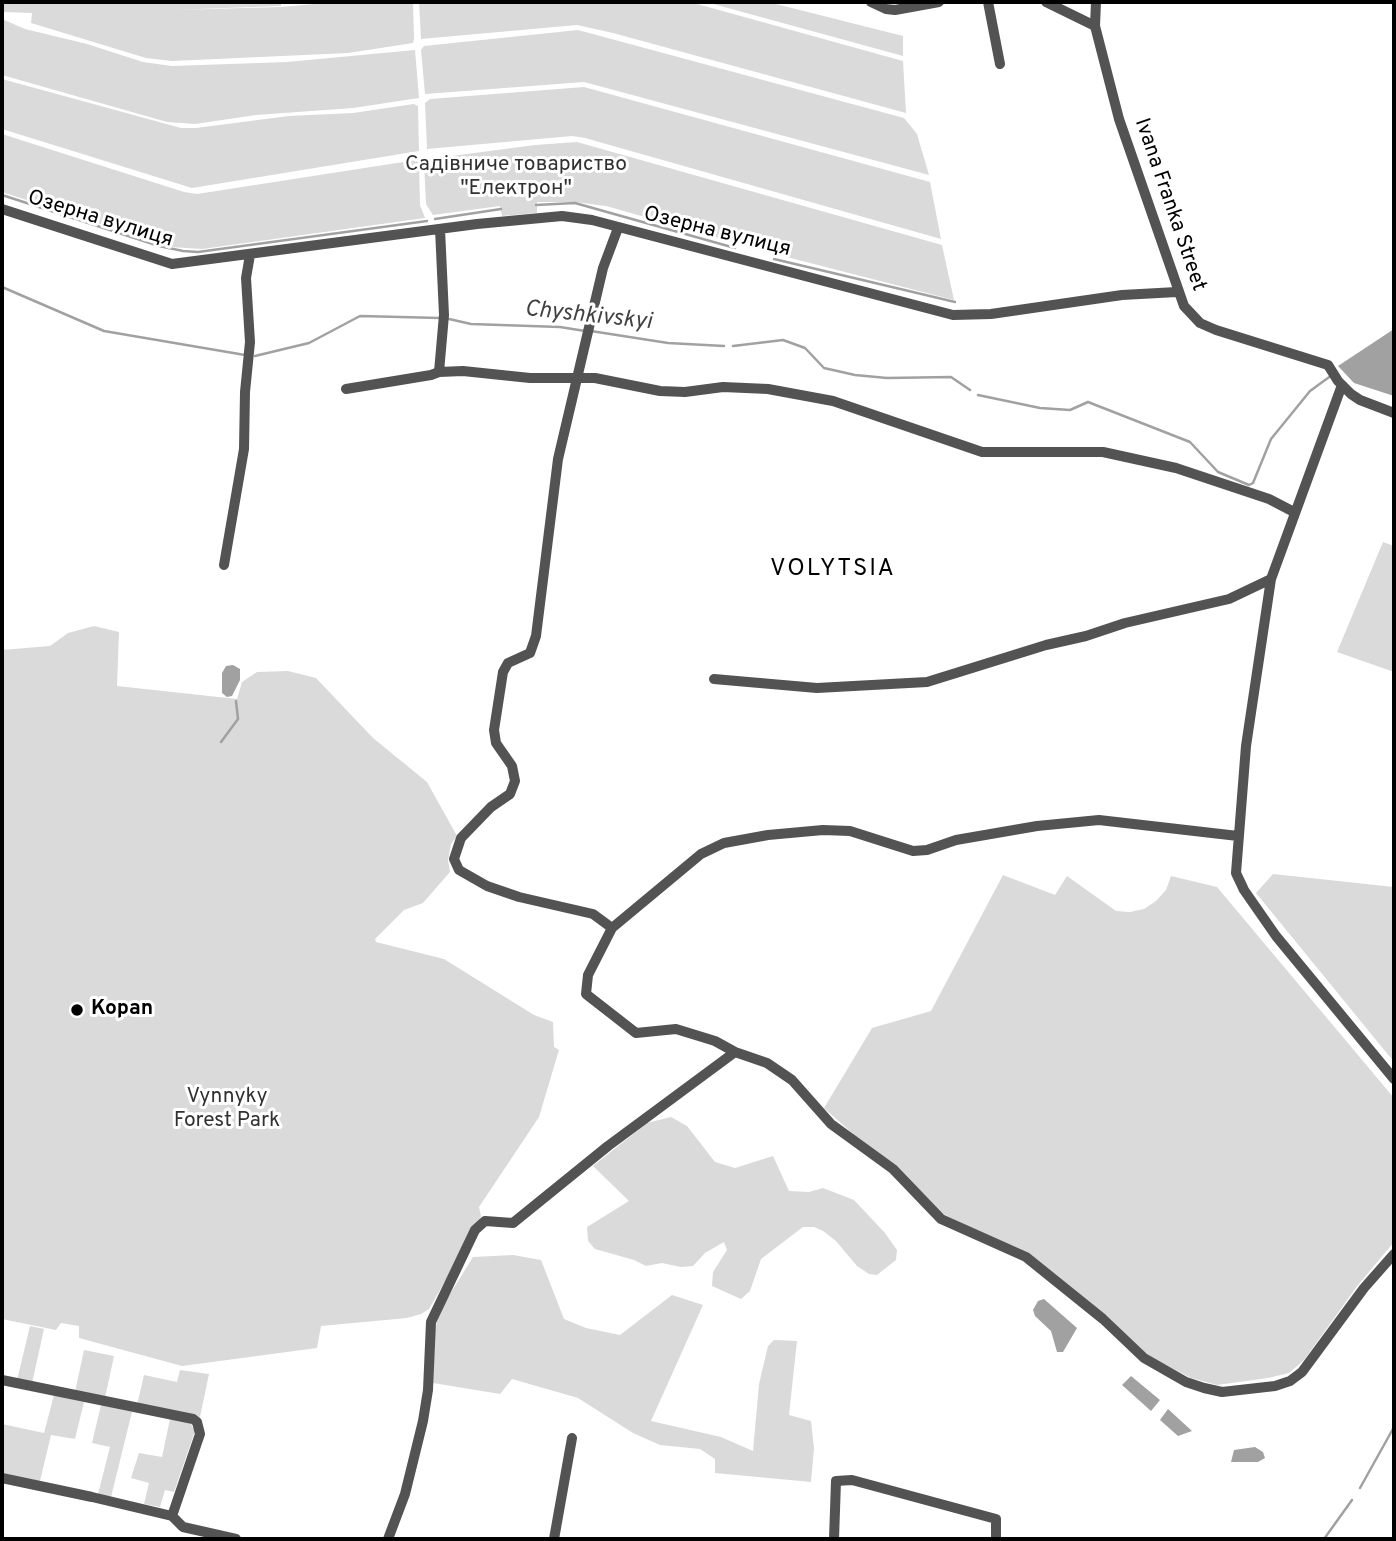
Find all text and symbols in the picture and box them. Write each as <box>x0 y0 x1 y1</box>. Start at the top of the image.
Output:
street label: Ivana Franka Street <box>1128 115 1210 295</box>
park label: Садівниче товариство "Електрон" <box>405 153 627 203</box>
street label: Озерна вулиця <box>24 186 176 254</box>
street label: Озерна вулиця <box>641 203 793 263</box>
water label: Chyshkivskyi <box>523 297 653 337</box>
district label: VOLYTSIA <box>771 556 895 584</box>
place label: Kopan <box>91 997 153 1023</box>
marker: Kopan <box>69 1002 85 1018</box>
park label: Vynnyky Forest Park <box>174 1085 280 1135</box>

